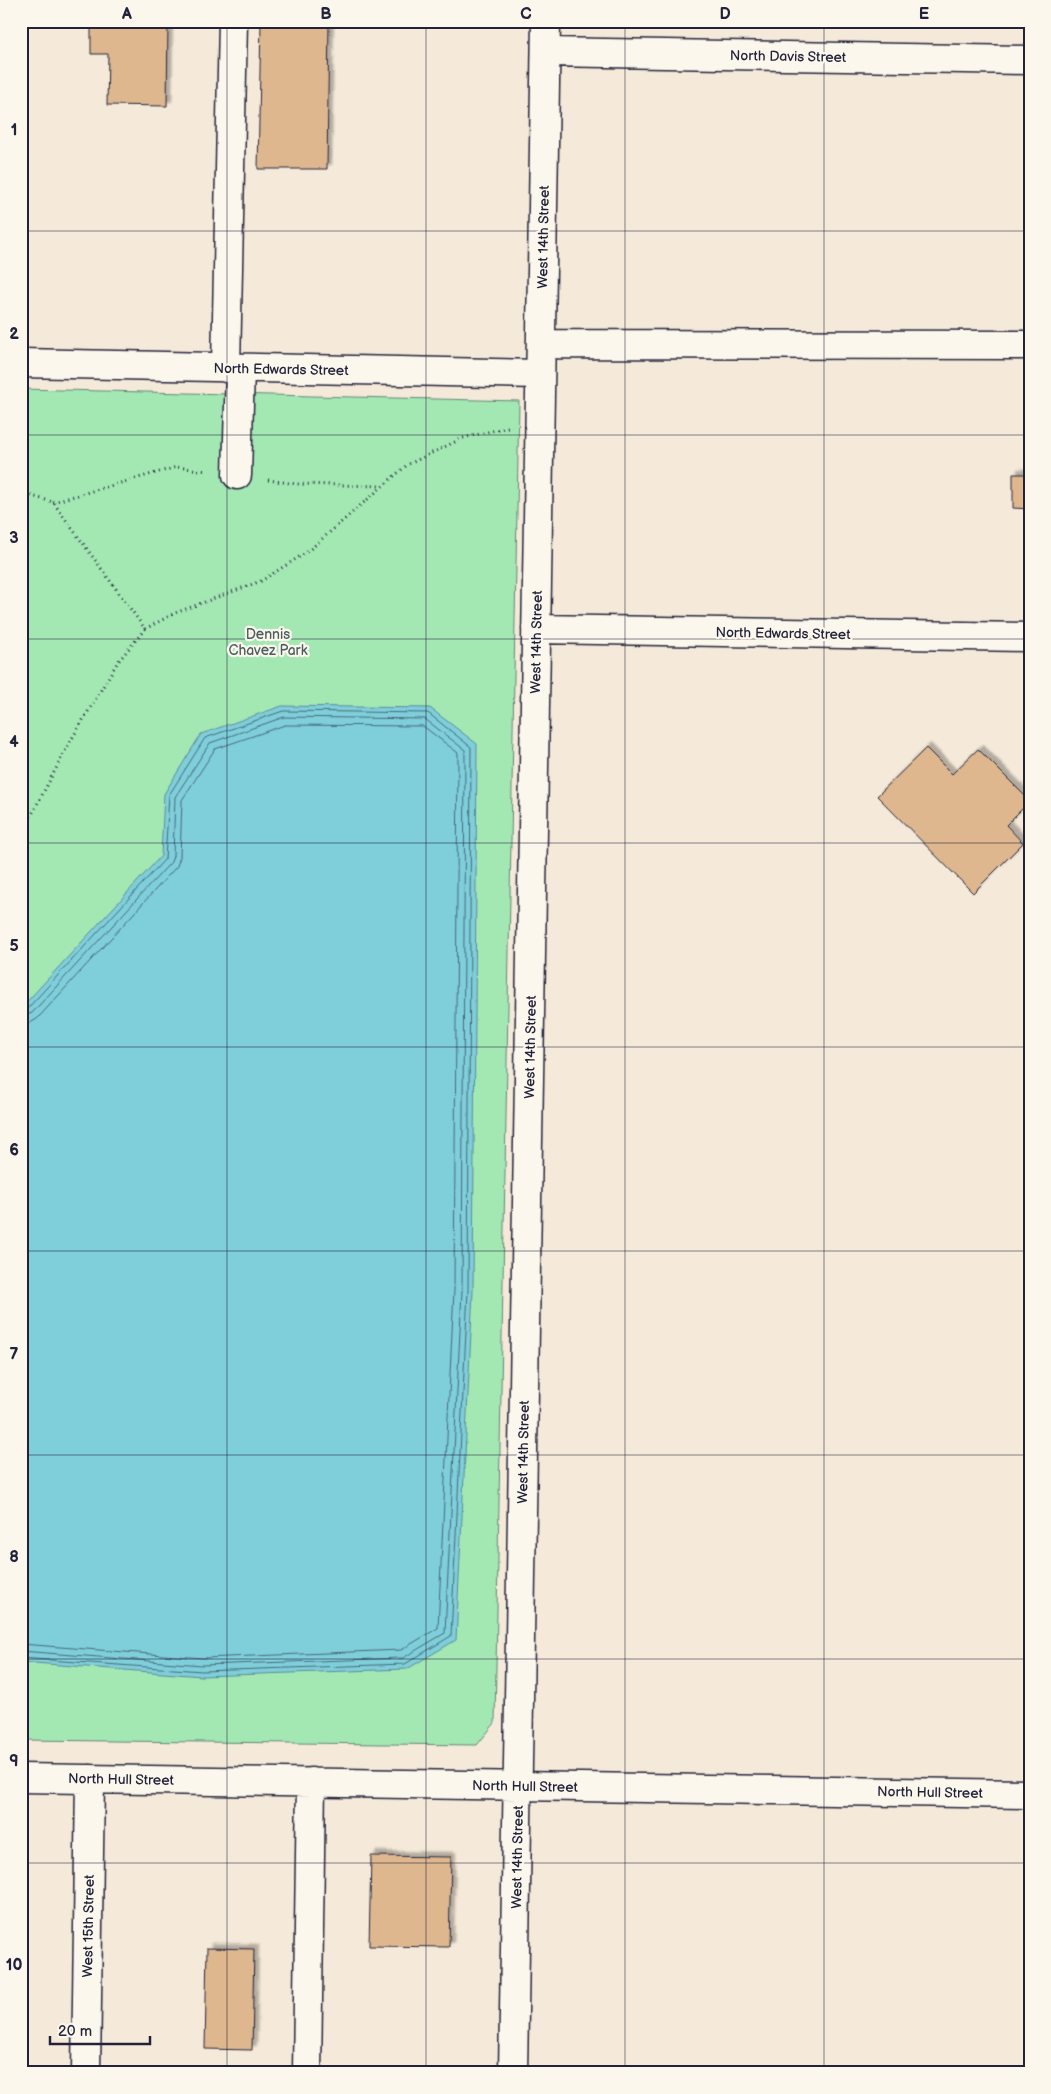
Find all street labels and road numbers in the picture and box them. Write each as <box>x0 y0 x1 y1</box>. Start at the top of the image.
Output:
street label: North Davis Street <box>730 47 847 66</box>
street label: West 14th Street <box>534 185 553 289</box>
street label: North Edwards Street <box>213 360 349 379</box>
street label: West 14th Street <box>527 590 546 694</box>
street label: North Edwards Street <box>715 624 851 643</box>
street label: West 14th Street <box>521 995 540 1099</box>
street label: West 14th Street <box>514 1400 533 1504</box>
street label: North Hull Street <box>68 1770 175 1789</box>
street label: North Hull Street <box>472 1777 579 1796</box>
street label: North Hull Street <box>877 1783 984 1802</box>
street label: West 14th Street <box>508 1805 527 1909</box>
street label: West 15th Street <box>79 1874 98 1978</box>

